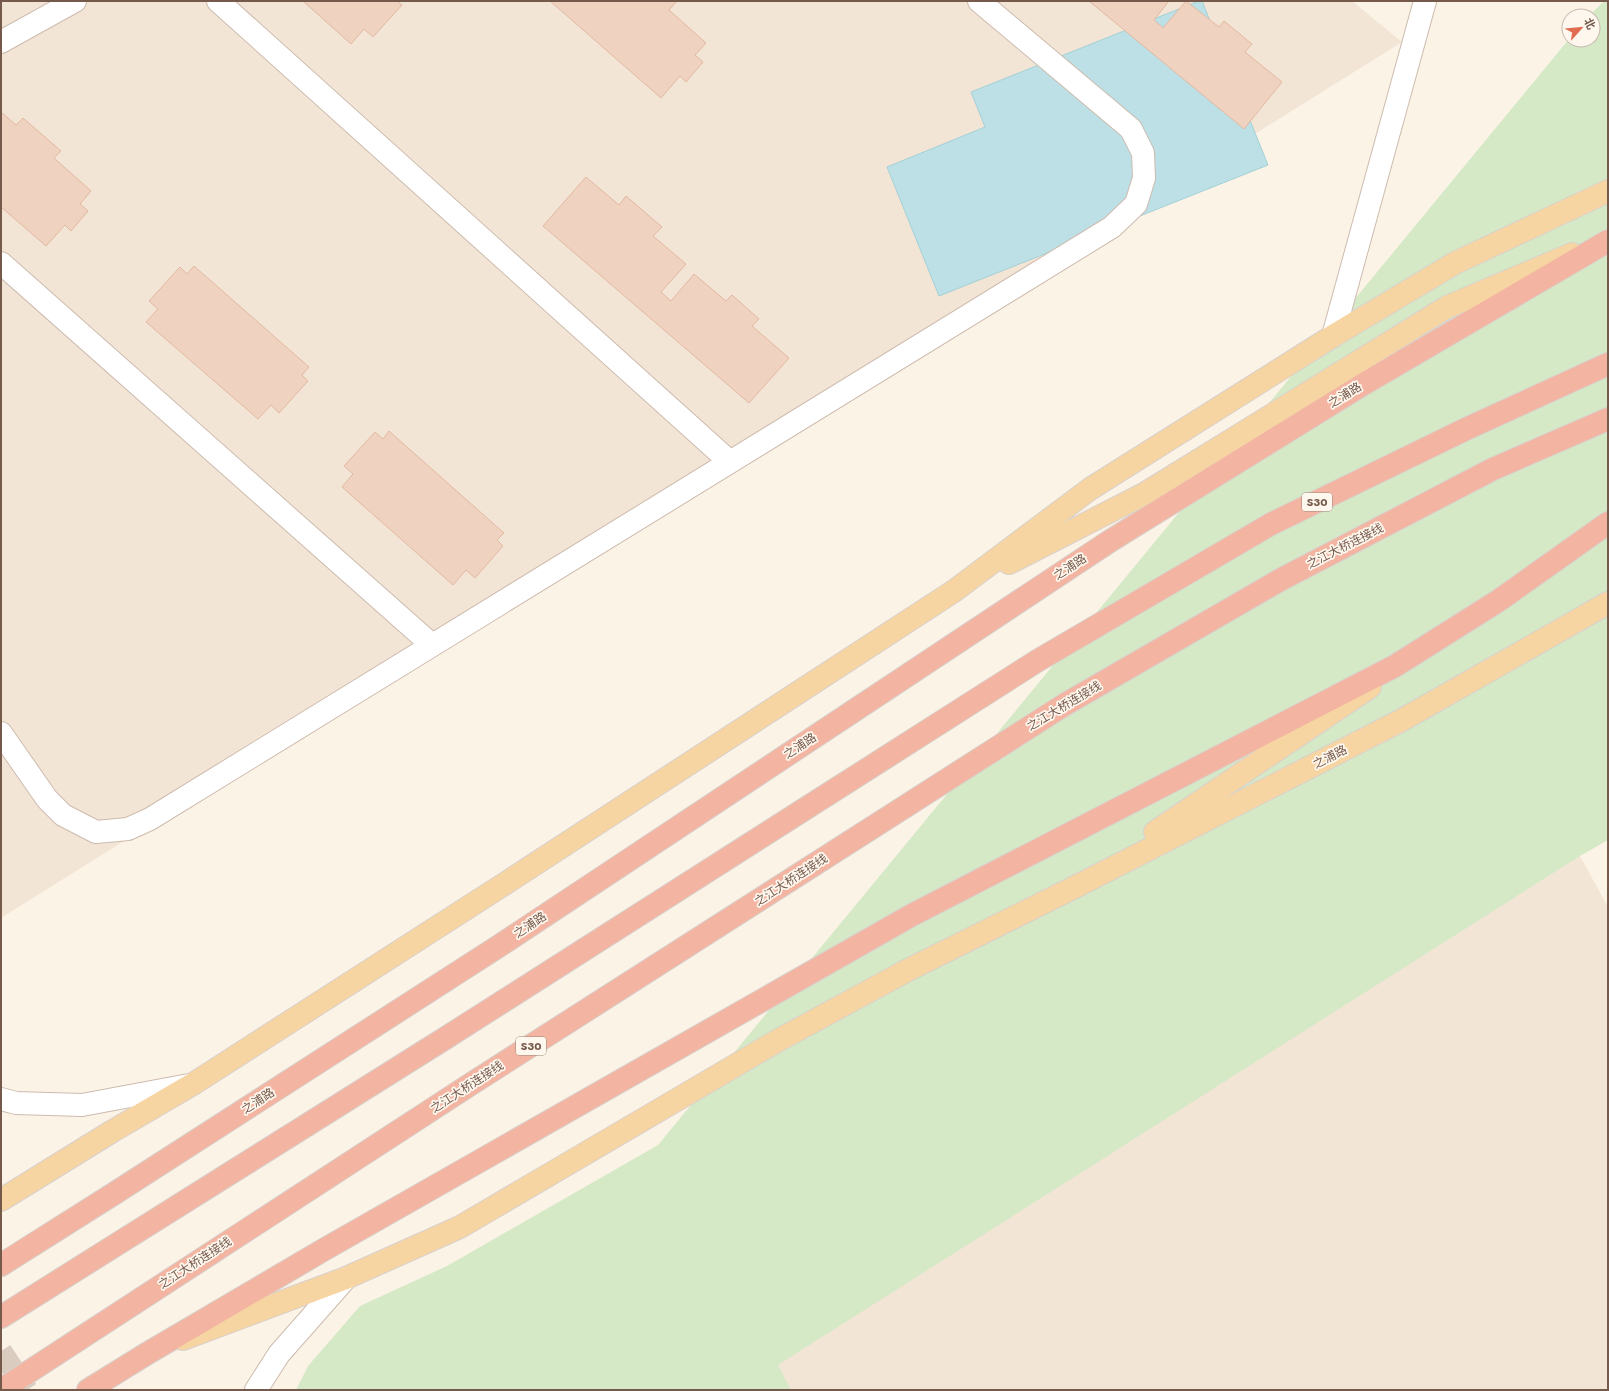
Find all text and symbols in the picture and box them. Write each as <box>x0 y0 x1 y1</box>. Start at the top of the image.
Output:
north arrow <box>1561 8 1601 48</box>
text: 北 <box>1580 15 1600 32</box>
street label: 之浦路 <box>1325 378 1365 412</box>
road number: S30 <box>1302 493 1332 511</box>
street label: 之江大桥连接线 <box>1303 519 1387 573</box>
street label: 之浦路 <box>1050 550 1090 584</box>
street label: 之江大桥连接线 <box>1023 677 1105 735</box>
street label: 之浦路 <box>780 729 820 763</box>
street label: 之浦路 <box>1310 741 1350 773</box>
street label: 之江大桥连接线 <box>751 850 831 910</box>
street label: 之浦路 <box>510 907 550 943</box>
road number: S30 <box>516 1037 546 1055</box>
street label: 之江大桥连接线 <box>427 1057 507 1117</box>
street label: 之浦路 <box>238 1084 278 1118</box>
street label: 之江大桥连接线 <box>155 1233 235 1293</box>

